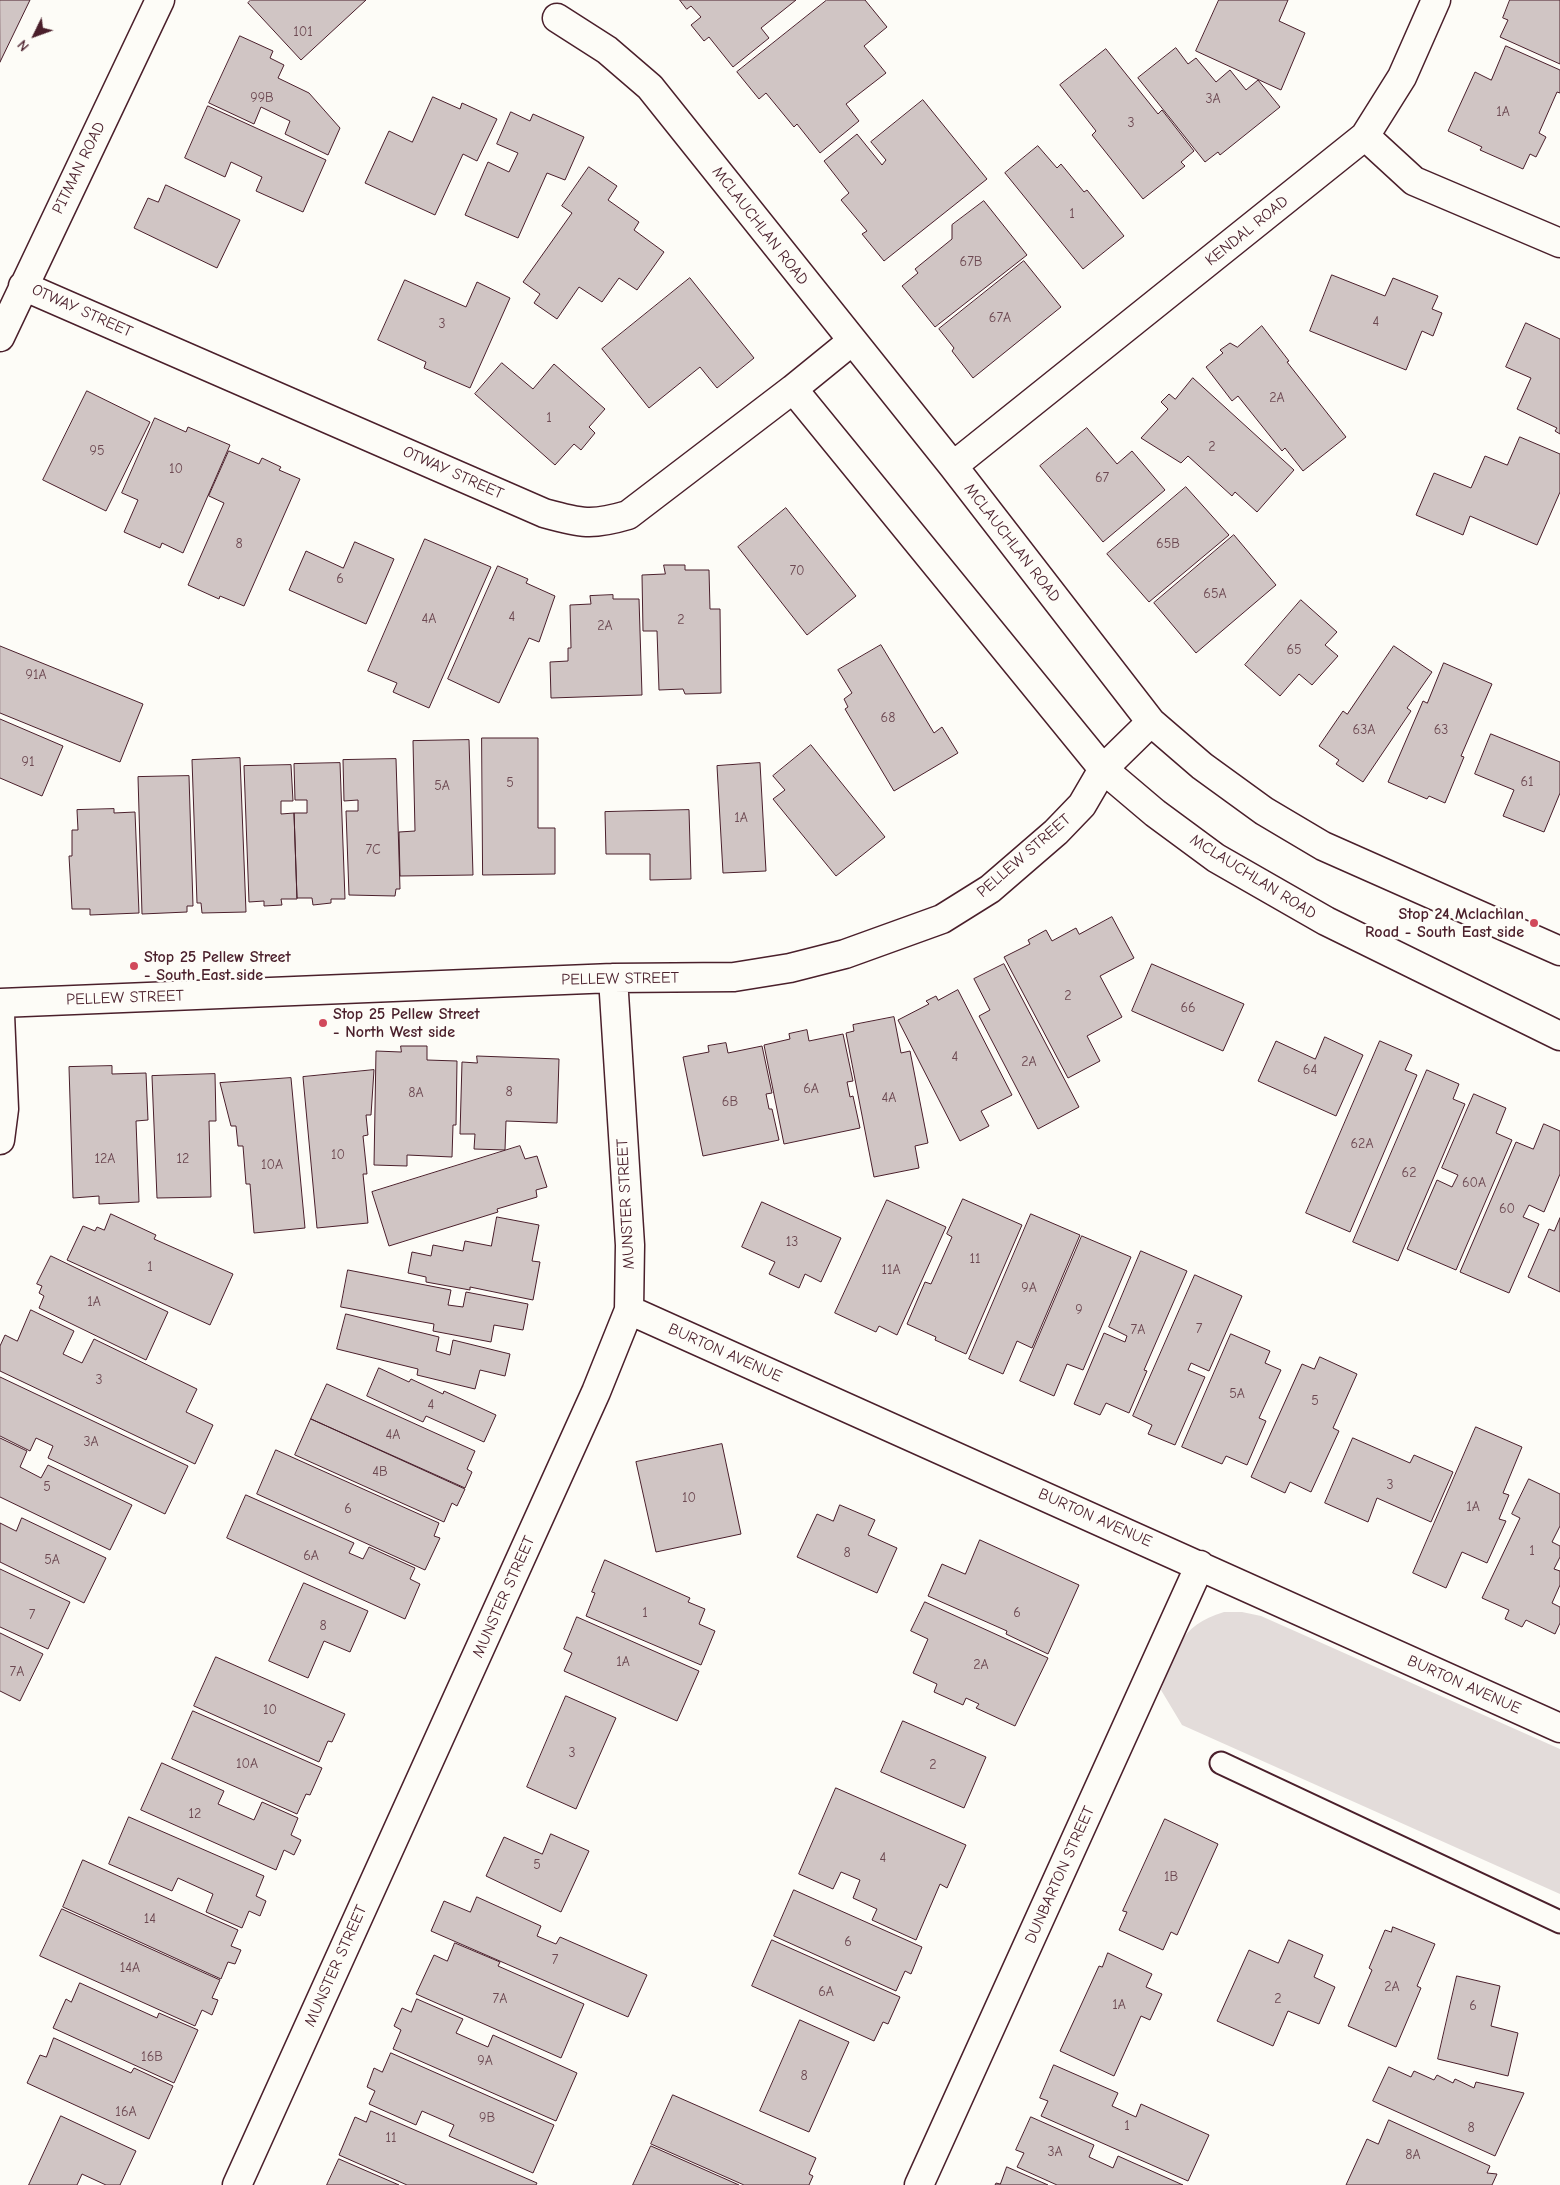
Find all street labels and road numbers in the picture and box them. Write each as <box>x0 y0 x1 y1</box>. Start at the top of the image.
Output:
street label: PITMAN ROAD <box>48 119 110 217</box>
street label: MCLAUCHLAN ROAD <box>708 163 812 289</box>
street label: KENDAL ROAD <box>1202 192 1292 270</box>
street label: OTWAY STREET <box>29 280 135 342</box>
street label: OTWAY STREET <box>400 442 506 504</box>
street label: MCLAUCHLAN ROAD <box>960 480 1064 606</box>
street label: PELLEW STREET <box>973 810 1075 902</box>
street label: MCLAUCHLAN ROAD <box>1186 830 1320 924</box>
street label: PELLEW STREET <box>561 968 679 990</box>
street label: PELLEW STREET <box>66 986 184 1010</box>
street label: MUNSTER STREET <box>613 1138 639 1270</box>
street label: BURTON AVENUE <box>665 1319 785 1387</box>
street label: BURTON AVENUE <box>1035 1484 1155 1552</box>
street label: MUNSTER STREET <box>469 1533 539 1661</box>
street label: BURTON AVENUE <box>1404 1651 1524 1719</box>
street label: DUNBARTON STREET <box>1021 1803 1099 1947</box>
street label: MUNSTER STREET <box>301 1902 371 2030</box>

